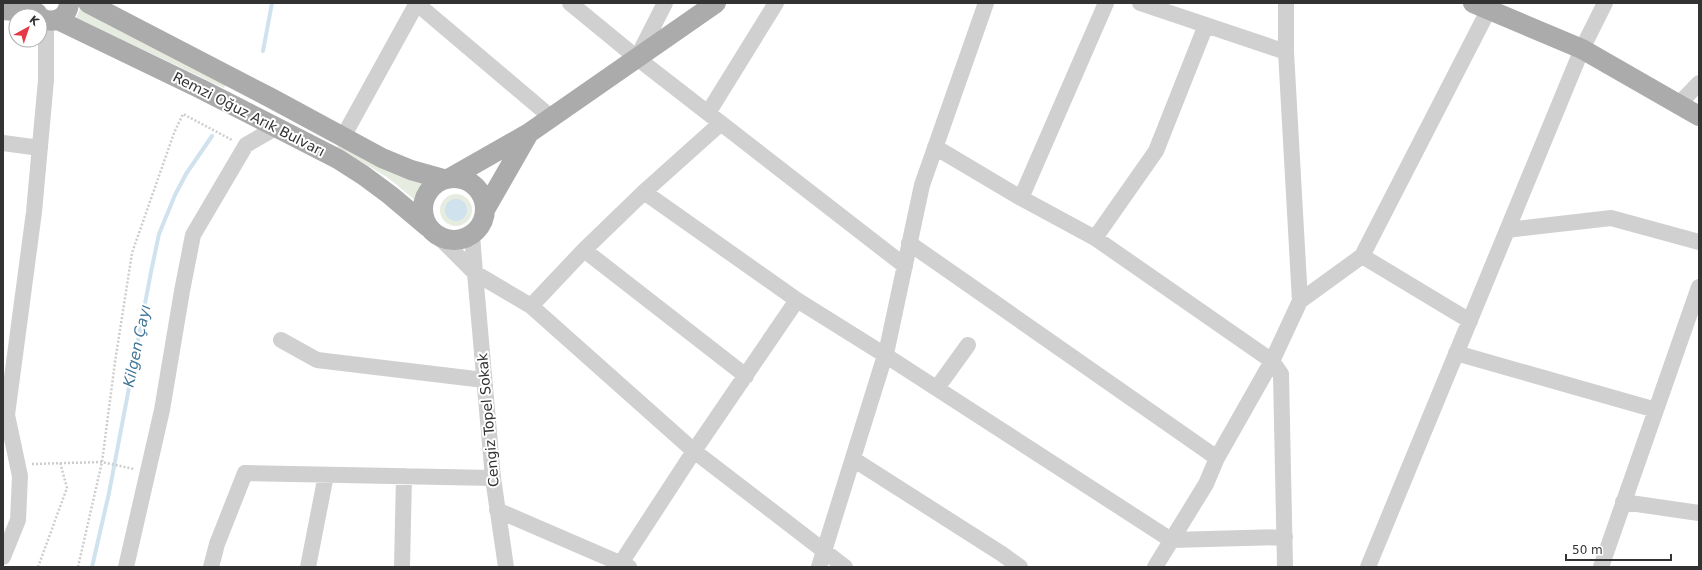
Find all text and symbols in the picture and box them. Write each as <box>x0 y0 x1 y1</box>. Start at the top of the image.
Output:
north arrow <box>8 8 48 48</box>
text: K <box>27 13 42 29</box>
street label: Remzi Oğuz Arık Bulvarı <box>170 69 328 159</box>
water label: Kilgen Çayı <box>119 303 155 389</box>
street label: Cengiz Topel Sokak <box>474 351 502 488</box>
scale bar <box>1566 536 1671 562</box>
text: 50 m <box>1572 543 1603 557</box>

